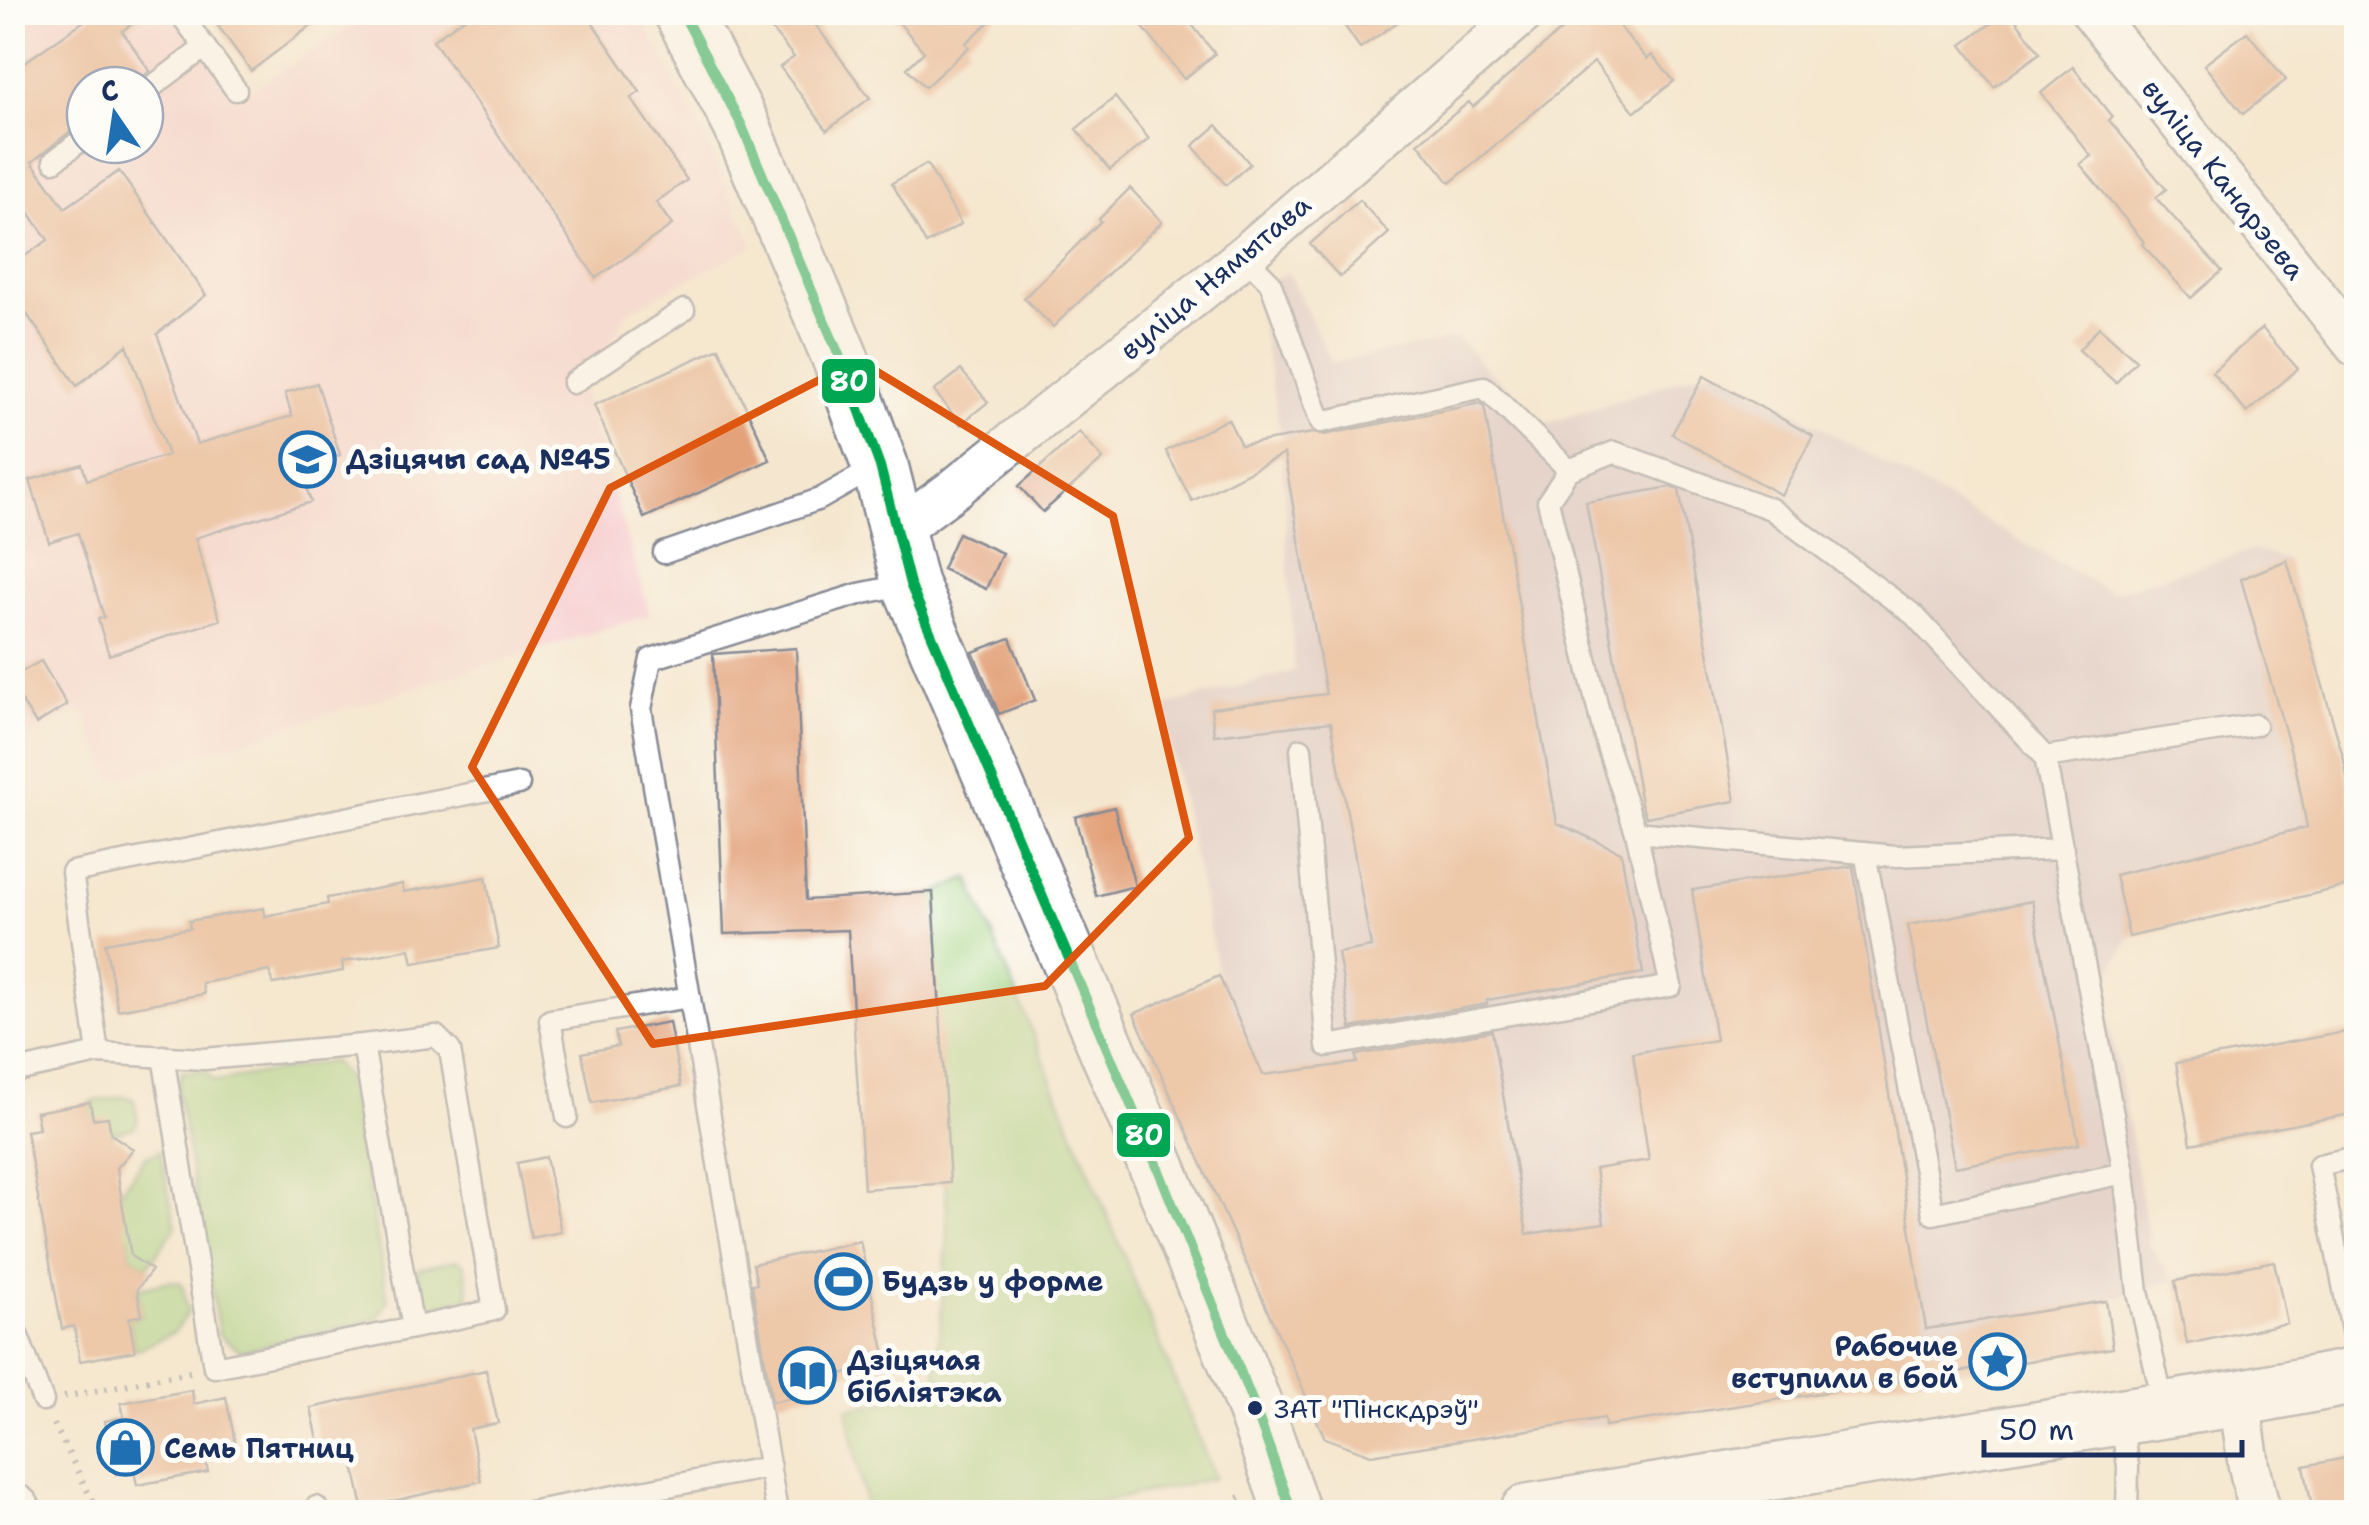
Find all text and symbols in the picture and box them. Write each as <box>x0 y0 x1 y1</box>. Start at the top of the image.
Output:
north arrow <box>65 65 165 165</box>
text: С <box>97 70 122 111</box>
street label: вуліца Канарэева <box>2134 71 2314 287</box>
street label: вуліца Нямытава <box>1111 186 1319 368</box>
line badge: 80 <box>820 357 877 405</box>
text: 80 <box>829 362 869 400</box>
school or university icon: Дзіцячы сад №45 <box>277 429 337 489</box>
place label: Дзіцячы сад №45 <box>346 440 611 478</box>
line badge: 80 <box>1115 1111 1172 1159</box>
text: 80 <box>1124 1116 1164 1154</box>
sports icon: Будзь у форме <box>813 1251 873 1311</box>
place label: Будзь у форме <box>882 1262 1104 1300</box>
place label: Рабочие вступили в бой <box>1731 1327 1958 1397</box>
place icon: Рабочие вступили в бой <box>1967 1332 2027 1392</box>
place label: Дзіцячая бібліятэка <box>847 1341 1002 1411</box>
library icon: Дзіцячая бібліятэка <box>778 1346 838 1406</box>
place label: ЗАТ "Пінскдрэў" <box>1274 1391 1479 1426</box>
scale bar <box>1984 1395 2242 1457</box>
marker: ЗАТ "Пінскдрэў" <box>1245 1398 1265 1418</box>
text: 50 m <box>1999 1409 2074 1450</box>
shop icon: Семь Пятниц <box>95 1418 155 1478</box>
place label: Семь Пятниц <box>164 1429 354 1467</box>

